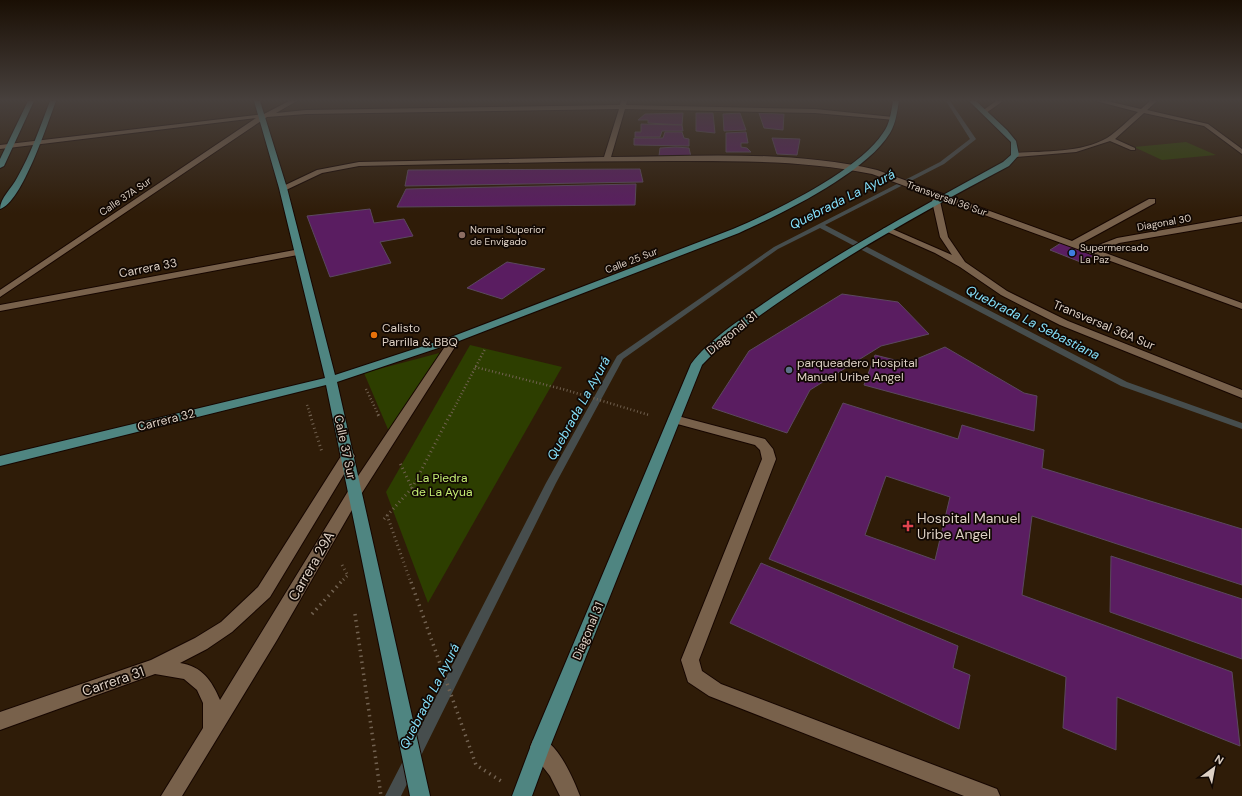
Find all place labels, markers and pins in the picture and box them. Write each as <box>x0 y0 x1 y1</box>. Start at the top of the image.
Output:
place label: Normal Superior de Envigado <box>470 223 545 248</box>
marker: Normal Superior de Envigado <box>457 230 467 240</box>
place label: Supermercado La Paz <box>1080 241 1149 266</box>
marker: Supermercado La Paz <box>1067 248 1077 258</box>
place label: Calisto Parrilla & BBQ <box>382 320 458 350</box>
marker: Calisto Parrilla & BBQ <box>369 330 379 340</box>
place label: parqueadero Hospital Manuel Uribe Angel <box>797 355 917 385</box>
marker: parqueadero Hospital Manuel Uribe Angel <box>784 365 794 375</box>
place label: Hospital Manuel Uribe Angel <box>917 509 1020 543</box>
marker: Hospital Manuel Uribe Angel <box>902 520 914 532</box>

